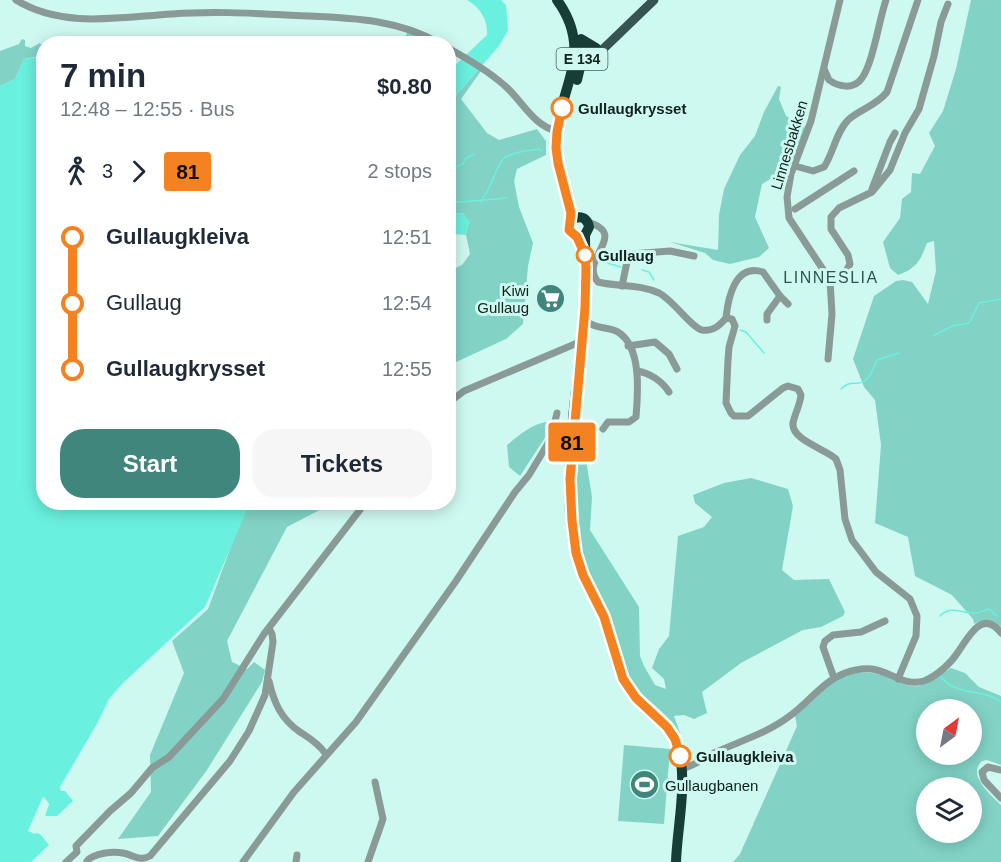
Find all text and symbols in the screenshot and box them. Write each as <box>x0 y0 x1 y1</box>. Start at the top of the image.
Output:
road number: E 134 <box>556 48 608 70</box>
text: 7 min <box>60 57 146 94</box>
text: $0.80 <box>377 74 432 99</box>
marker: Gullaugkrysset <box>551 97 573 119</box>
text: 12:48 – 12:55 · Bus <box>60 98 235 120</box>
street label: Linnesbakken <box>767 98 811 192</box>
place label: Gullaugkrysset <box>578 100 686 117</box>
icon: walk <box>60 155 93 188</box>
icon: forward <box>122 155 155 188</box>
text: 3 <box>102 160 113 182</box>
text: 81 <box>176 160 199 183</box>
text: 2 stops <box>368 160 432 182</box>
text: Gullaugkleiva <box>106 224 249 249</box>
text: 12:51 <box>382 226 432 248</box>
marker: Gullaug <box>576 246 594 264</box>
place label: Gullaug <box>598 247 654 264</box>
district label: LINNESLIA <box>783 269 879 286</box>
place label: Kiwi Gullaug <box>477 282 529 316</box>
supermarket icon: Kiwi Gullaug <box>534 283 566 315</box>
text: Gullaug <box>106 290 182 315</box>
text: 12:54 <box>382 292 432 314</box>
text: Gullaugkrysset <box>106 356 265 381</box>
text: 12:55 <box>382 358 432 380</box>
line badge: 81 <box>545 422 599 462</box>
button: Start <box>60 429 240 498</box>
button: Tickets <box>252 429 432 498</box>
text: 81 <box>560 431 584 454</box>
north arrow <box>916 699 982 765</box>
map controls <box>916 699 982 843</box>
marker: Gullaugkleiva <box>669 745 691 767</box>
place label: Gullaugkleiva <box>696 748 794 765</box>
sports icon: Gullaugbanen <box>628 769 660 801</box>
place label: Gullaugbanen <box>665 777 758 794</box>
button: layers <box>916 777 982 843</box>

